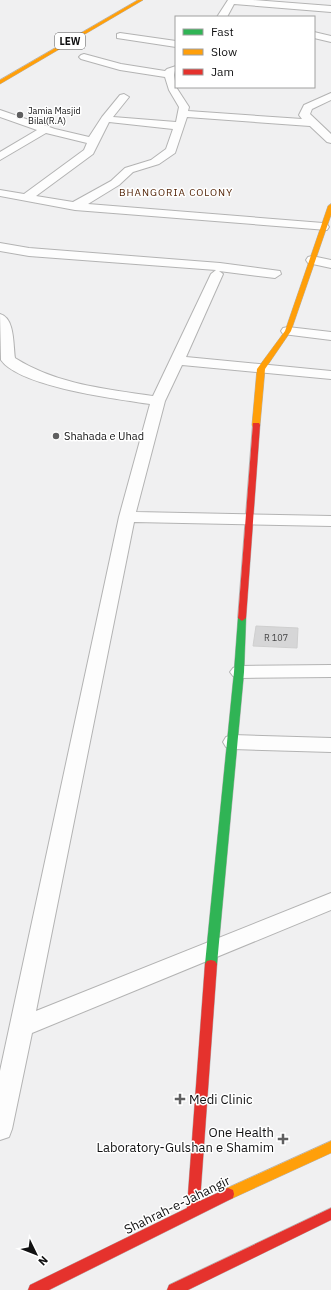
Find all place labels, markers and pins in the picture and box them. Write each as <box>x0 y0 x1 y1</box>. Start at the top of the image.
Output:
place label: Jamia Masjid Bilal(R.A) <box>28 105 81 126</box>
marker: Jamia Masjid Bilal(R.A) <box>15 110 25 120</box>
place label: Shahada e Uhad <box>64 429 144 443</box>
marker: Shahada e Uhad <box>51 431 61 441</box>
place label: Medi Clinic <box>189 1091 253 1108</box>
marker: Medi Clinic <box>174 1093 186 1105</box>
place label: One Health Laboratory-Gulshan e Shamim <box>97 1124 274 1156</box>
marker: One Health Laboratory-Gulshan e Shamim <box>277 1133 289 1145</box>

